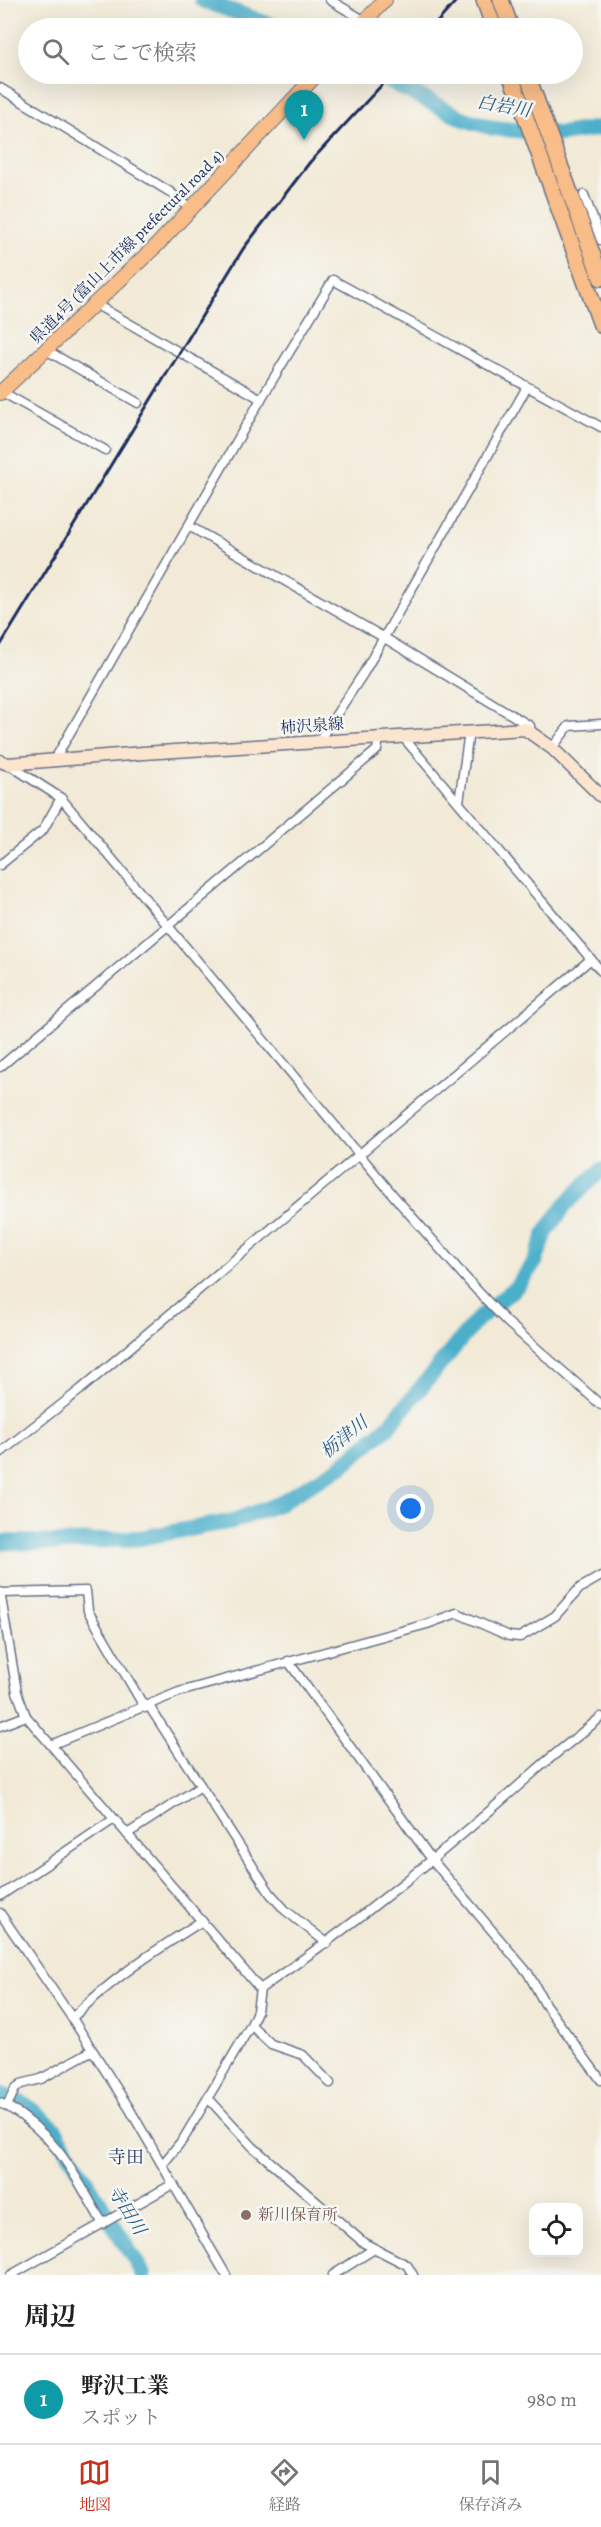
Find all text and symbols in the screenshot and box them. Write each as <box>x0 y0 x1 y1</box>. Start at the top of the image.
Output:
search box <box>18 18 583 84</box>
icon: search <box>39 35 72 68</box>
text: ここで検索 <box>87 38 197 68</box>
water label: 白岩川 <box>475 89 535 123</box>
pin: 1 <box>284 90 324 140</box>
street label: 県道4号 (富山上市線 prefectural road 4) <box>25 145 229 349</box>
street label: 柿沢泉線 <box>279 713 345 739</box>
water label: 栃津川 <box>315 1409 374 1463</box>
your location <box>396 1494 425 1523</box>
district label: 寺田 <box>108 2145 144 2169</box>
water label: 寺田川 <box>103 2181 153 2241</box>
map controls <box>529 2203 583 2257</box>
button: locate <box>529 2203 583 2257</box>
place label: 新川保育所 <box>258 2204 338 2226</box>
marker: 新川保育所 <box>239 2208 253 2222</box>
text: 周辺 <box>24 2299 76 2334</box>
text: 野沢工業 <box>81 2371 169 2401</box>
text: 1 <box>40 2386 47 2413</box>
text: 980 m <box>527 2386 577 2413</box>
text: スポット <box>81 2404 161 2431</box>
tab: 地図 <box>78 2456 111 2516</box>
tab: 経路 <box>268 2456 301 2516</box>
tab: 保存済み <box>458 2456 522 2516</box>

